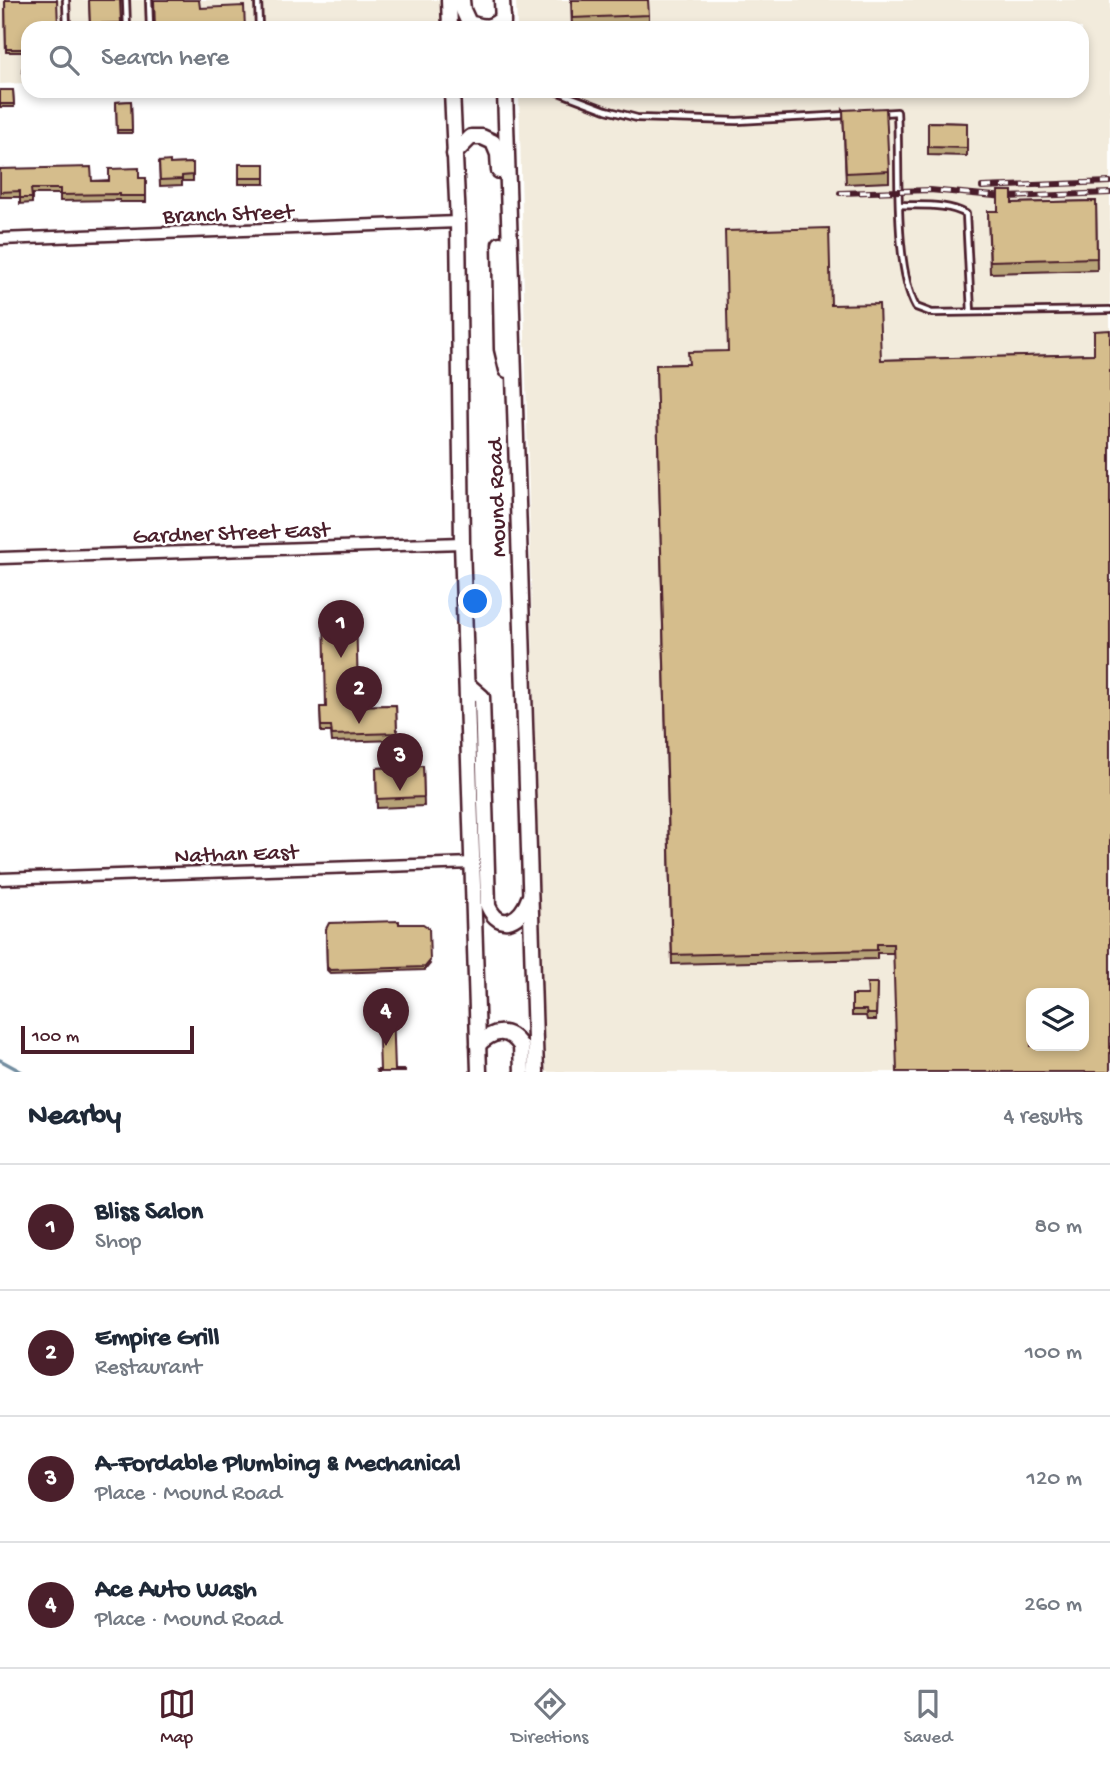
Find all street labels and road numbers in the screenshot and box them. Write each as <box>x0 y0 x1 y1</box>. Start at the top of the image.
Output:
street label: Branch Street <box>161 200 295 231</box>
street label: Mound Road <box>483 437 514 558</box>
street label: Gardner Street East <box>132 518 332 551</box>
street label: Nathan East <box>174 840 300 871</box>

